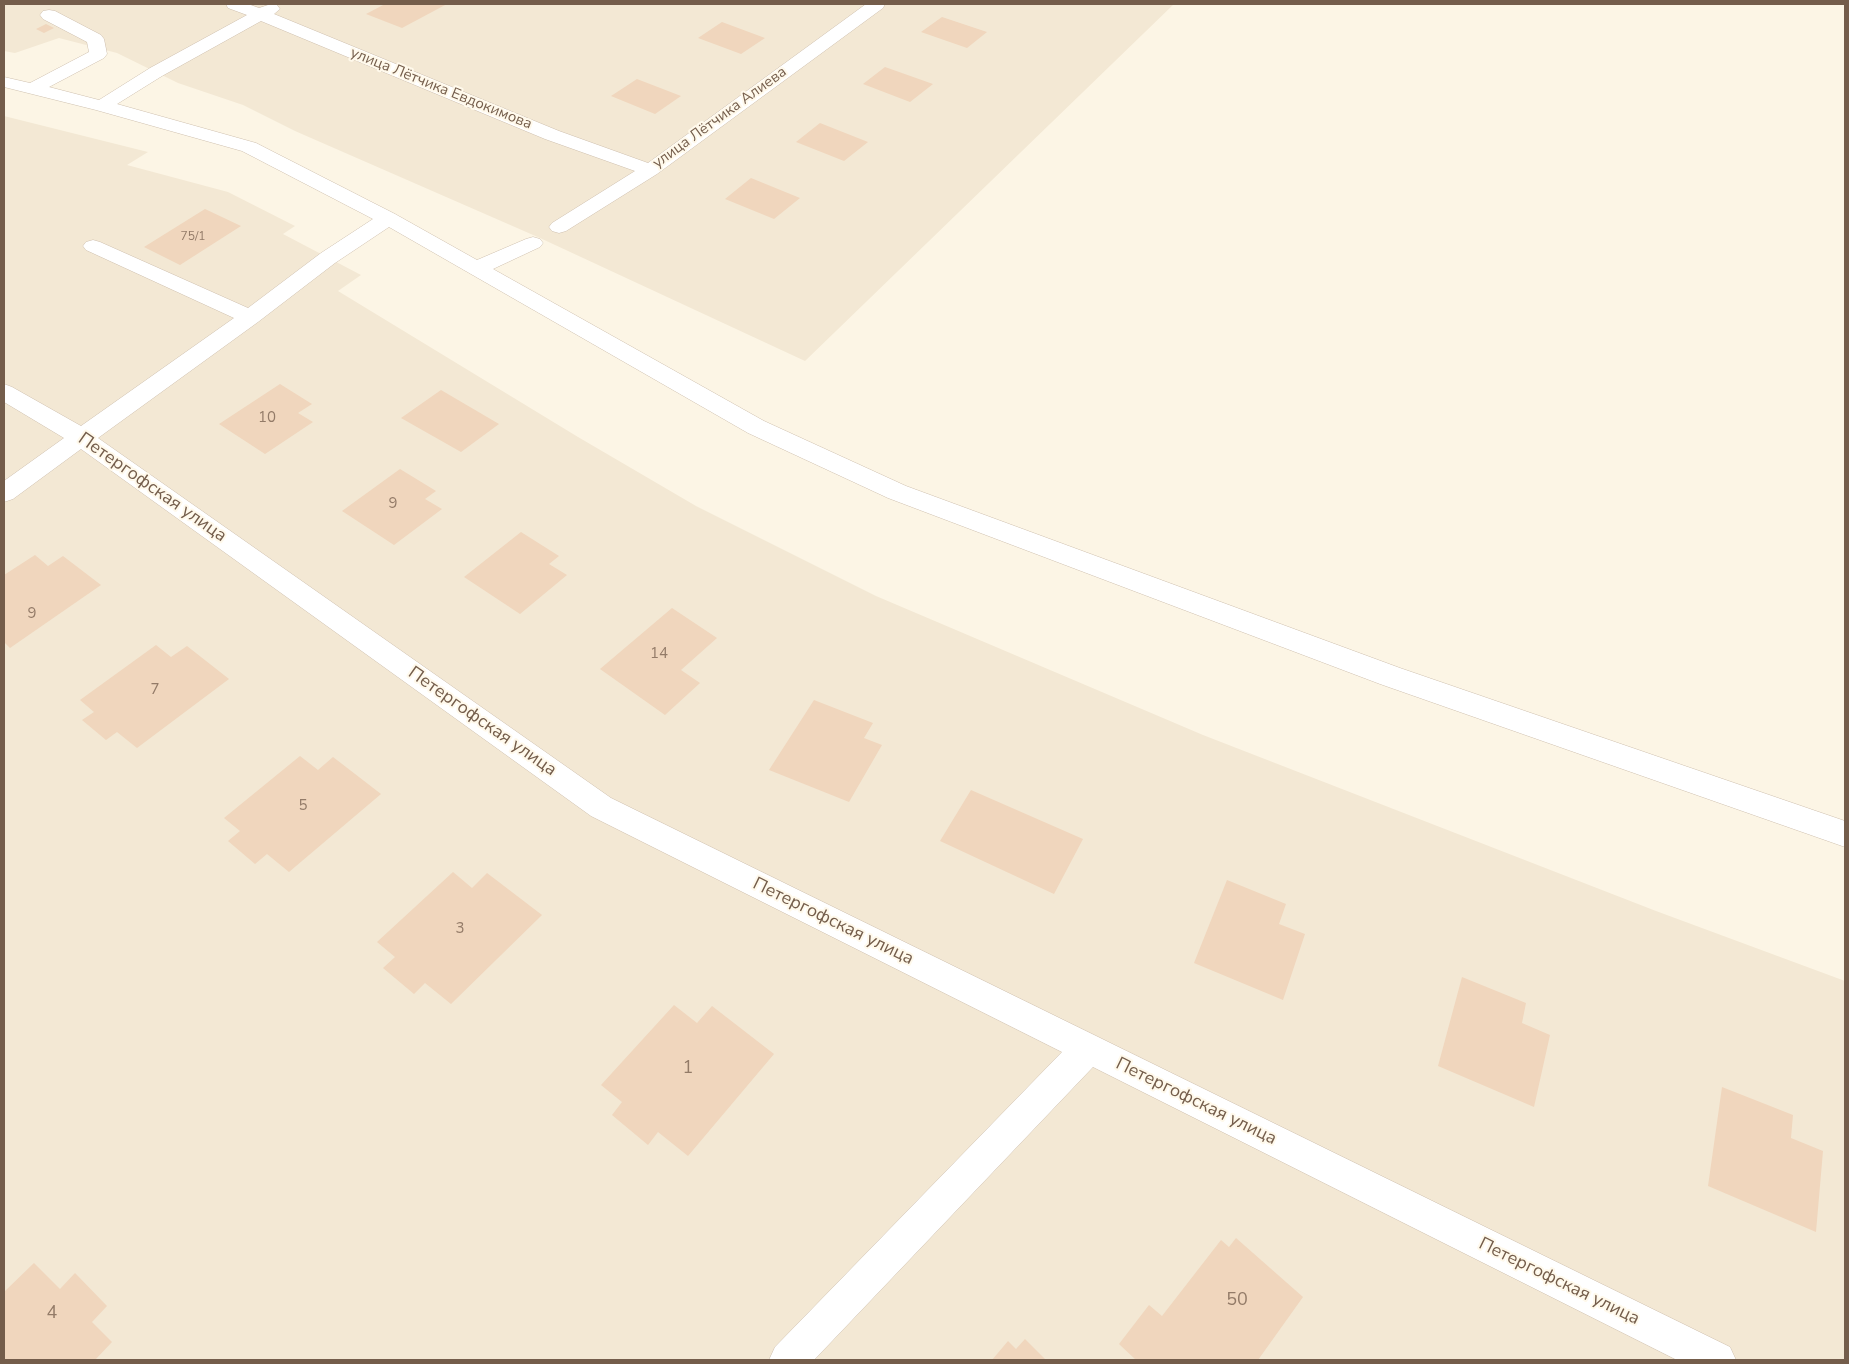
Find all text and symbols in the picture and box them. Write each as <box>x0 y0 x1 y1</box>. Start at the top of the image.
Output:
street label: улица Лётчика Евдокимова <box>348 44 534 134</box>
street label: улица Лётчика Алиева <box>650 63 790 173</box>
house number: 75/1 <box>181 230 205 244</box>
house number: 10 <box>258 409 276 427</box>
street label: Петергофская улица <box>74 429 230 547</box>
house number: 9 <box>389 495 397 513</box>
house number: 9 <box>28 605 36 623</box>
house number: 14 <box>650 645 668 663</box>
street label: Петергофская улица <box>404 663 560 781</box>
house number: 7 <box>151 681 159 699</box>
house number: 5 <box>299 797 307 815</box>
street label: Петергофская улица <box>749 874 917 970</box>
house number: 3 <box>456 920 464 938</box>
street label: Петергофская улица <box>1112 1054 1280 1150</box>
house number: 1 <box>683 1058 693 1080</box>
street label: Петергофская улица <box>1475 1234 1643 1330</box>
house number: 50 <box>1226 1290 1248 1312</box>
house number: 4 <box>47 1303 57 1325</box>

